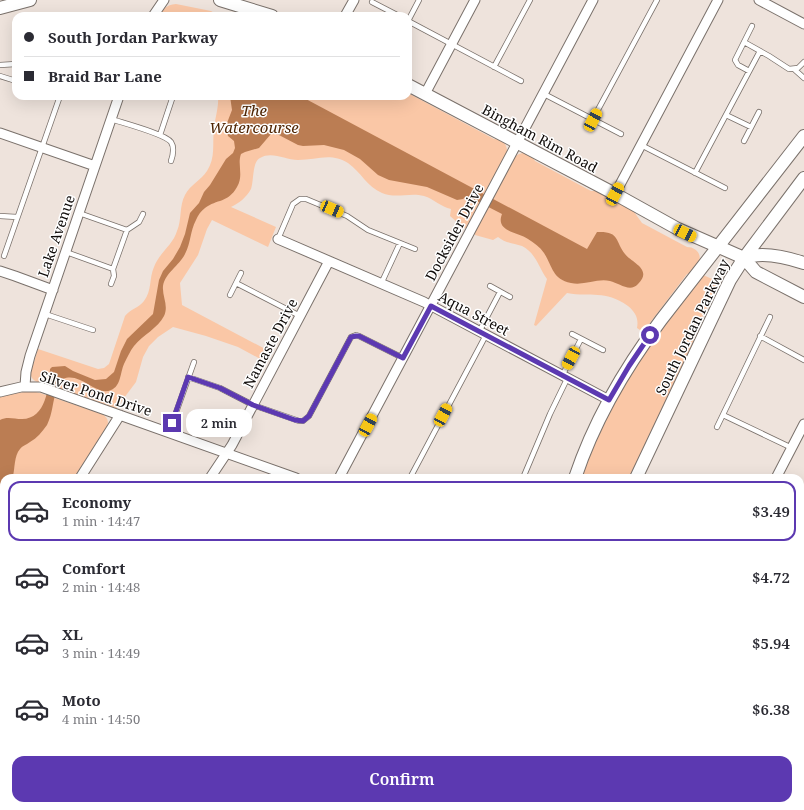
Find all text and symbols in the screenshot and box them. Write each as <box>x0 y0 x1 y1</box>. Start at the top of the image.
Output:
text: South Jordan Parkway <box>48 27 218 47</box>
text: Braid Bar Lane <box>48 66 162 86</box>
water label: The Watercourse <box>209 100 299 137</box>
street label: Bingham Rim Road <box>479 100 601 177</box>
car <box>582 107 604 133</box>
street label: Docksider Drive <box>420 180 488 284</box>
car <box>604 181 626 207</box>
street label: Lake Avenue <box>33 192 79 280</box>
car <box>319 199 345 219</box>
car <box>672 222 698 244</box>
street label: South Jordan Parkway <box>651 256 733 398</box>
street label: Aqua Street <box>435 286 513 340</box>
street label: Namaste Drive <box>238 295 302 391</box>
route start <box>641 326 659 344</box>
car <box>560 345 582 371</box>
street label: Silver Pond Drive <box>37 366 155 420</box>
car <box>432 402 454 428</box>
callout: 2 min <box>186 409 252 437</box>
car <box>357 412 379 438</box>
route end <box>163 414 181 432</box>
text: 2 min <box>201 414 237 432</box>
text: Economy <box>62 492 131 512</box>
icon: car <box>14 493 50 529</box>
text: $3.49 <box>752 501 790 521</box>
text: 1 min · 14:47 <box>62 512 140 530</box>
text: Comfort <box>62 558 125 578</box>
icon: car <box>14 559 50 595</box>
text: $4.72 <box>752 567 790 587</box>
text: 2 min · 14:48 <box>62 578 140 596</box>
text: XL <box>62 624 83 644</box>
icon: car <box>14 625 50 661</box>
text: $5.94 <box>752 633 790 653</box>
text: 3 min · 14:49 <box>62 644 140 662</box>
text: Moto <box>62 690 101 710</box>
icon: car <box>14 691 50 727</box>
text: $6.38 <box>752 699 790 719</box>
text: 4 min · 14:50 <box>62 710 140 728</box>
button: Confirm <box>12 756 792 802</box>

